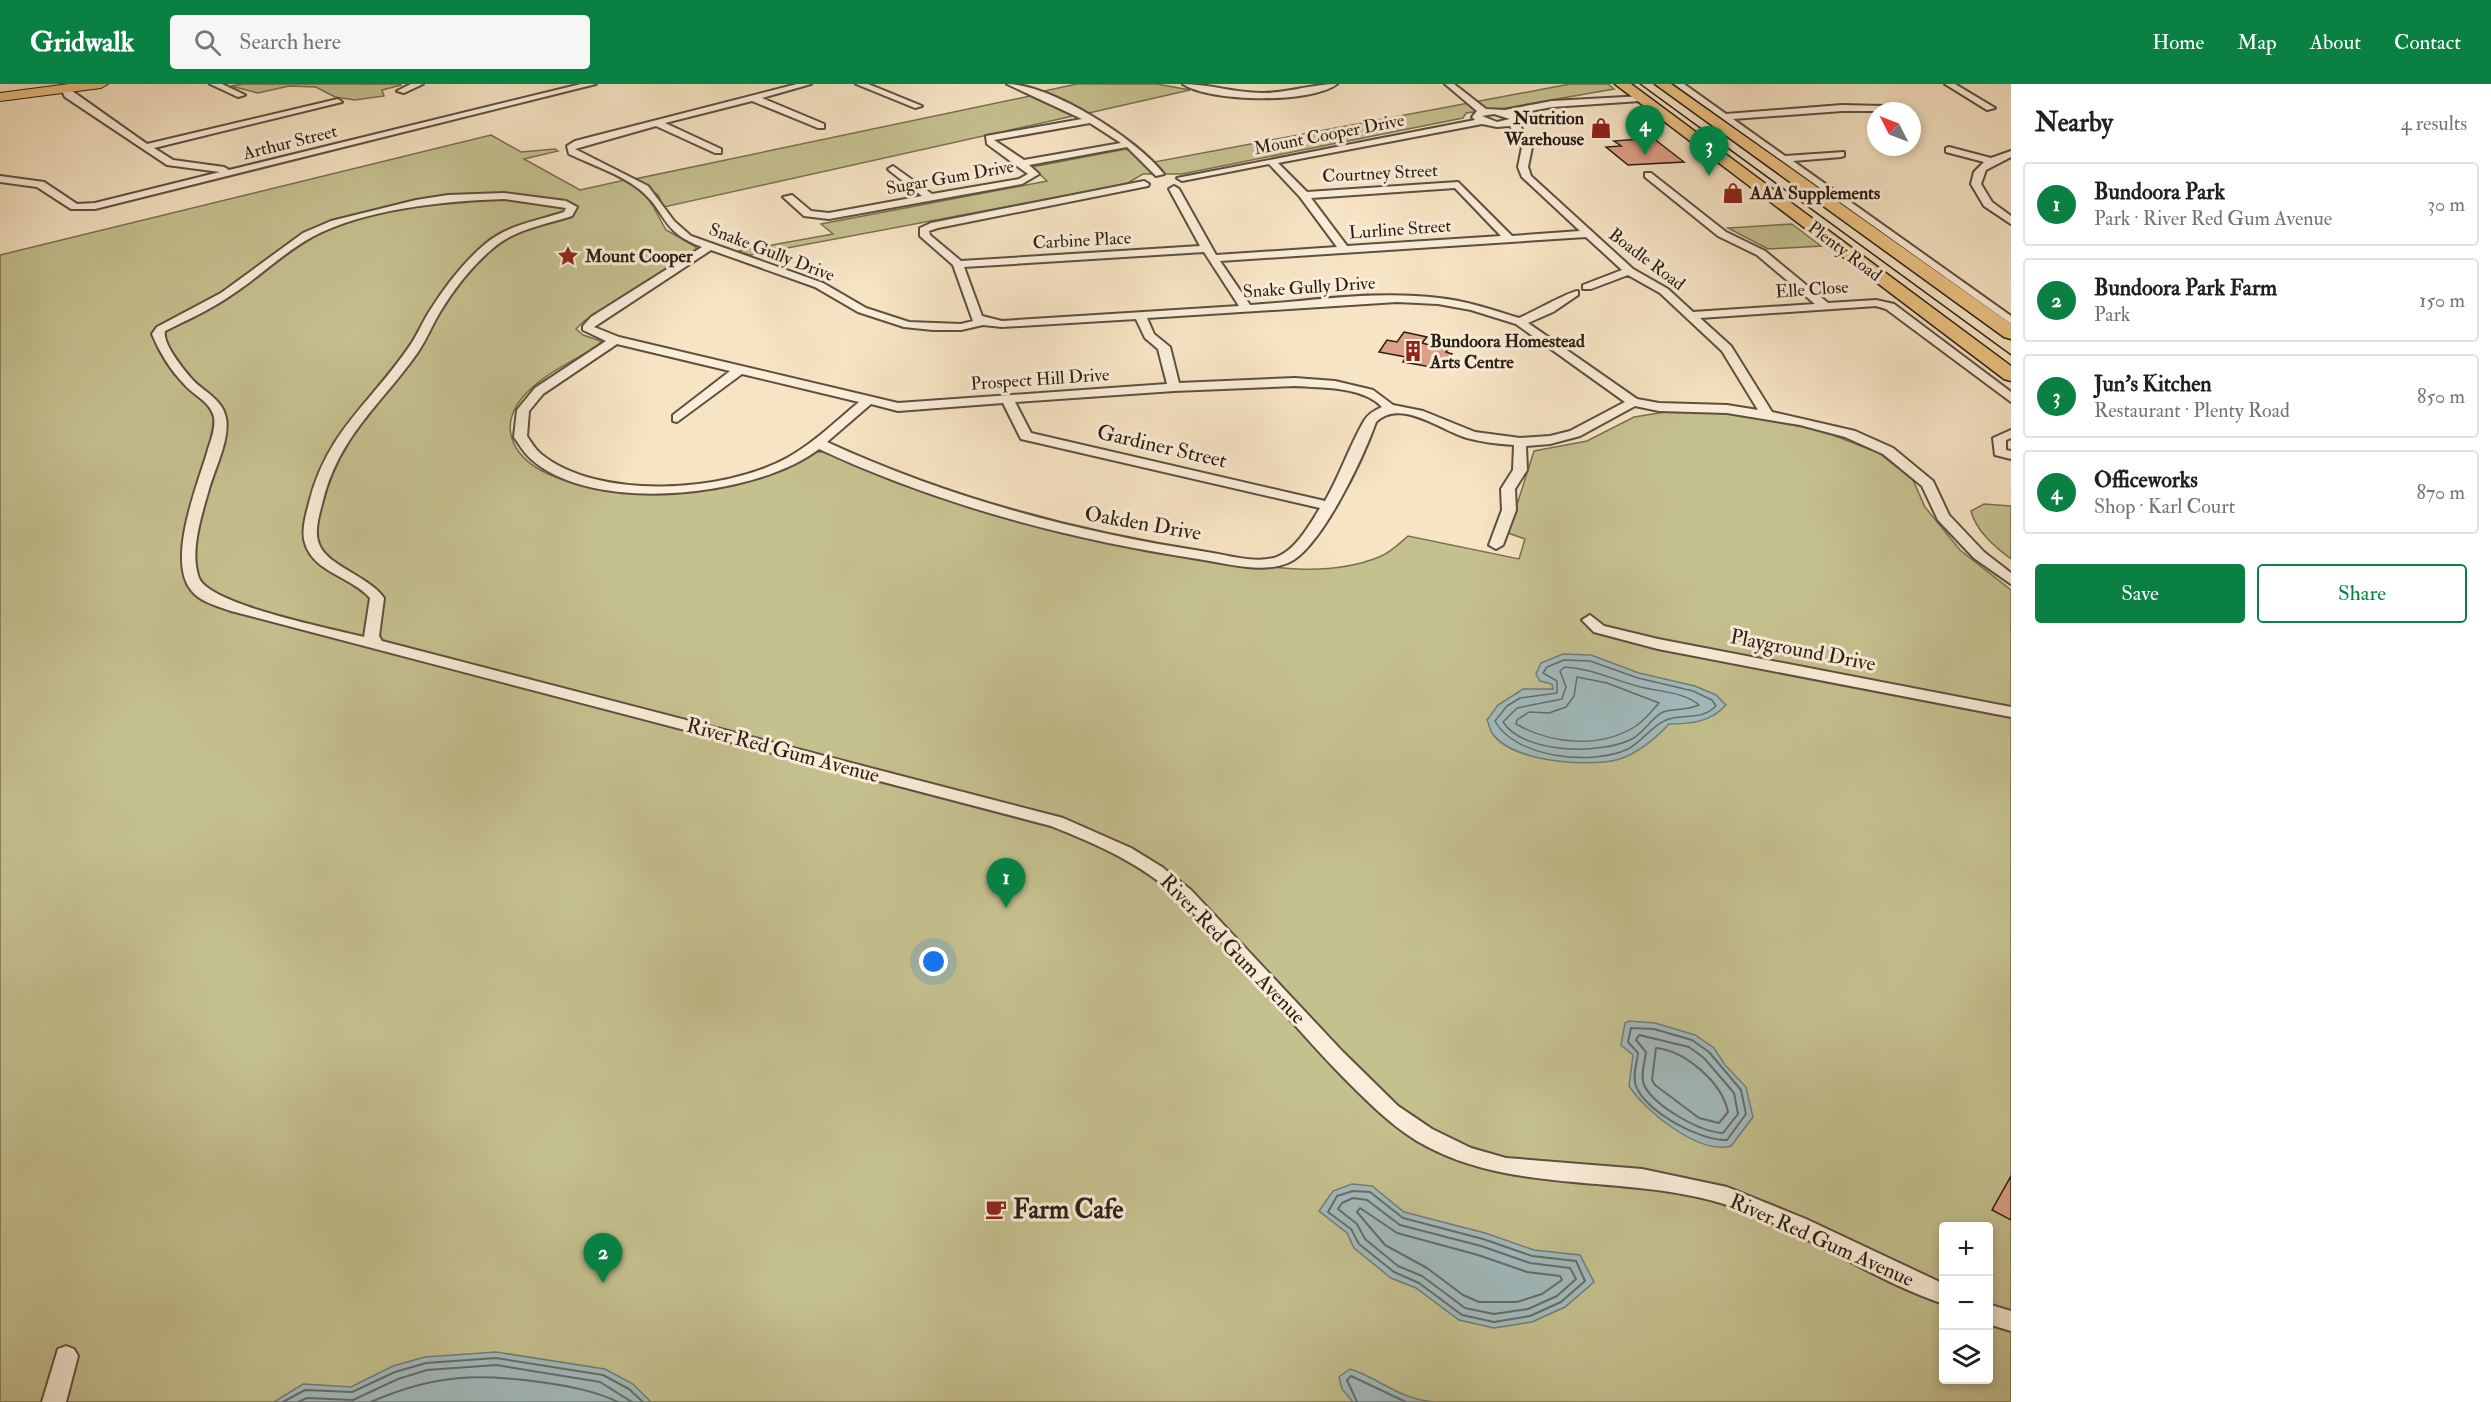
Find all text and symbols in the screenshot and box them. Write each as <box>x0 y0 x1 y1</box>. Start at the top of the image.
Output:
search box <box>170 15 590 69</box>
text: Gridwalk <box>30 25 134 60</box>
icon: search <box>191 26 224 59</box>
text: Search here <box>239 28 341 56</box>
text: Home <box>2152 29 2204 56</box>
text: Map <box>2237 29 2277 56</box>
text: About <box>2310 29 2361 56</box>
text: Contact <box>2394 29 2461 56</box>
north arrow <box>1867 102 1921 156</box>
pin: 4 <box>1626 106 1664 155</box>
place label: Nutrition Warehouse <box>1504 107 1585 151</box>
text: Nearby <box>2035 107 2113 139</box>
street label: Mount Cooper Drive <box>1252 109 1407 160</box>
text: 4 results <box>2401 111 2467 136</box>
shop icon: Nutrition Warehouse <box>1589 116 1613 140</box>
street label: Arthur Street <box>240 120 340 166</box>
pin: 3 <box>1690 126 1728 176</box>
street label: Sugar Gum Drive <box>884 155 1016 200</box>
street label: Courtney Street <box>1322 159 1439 188</box>
text: Bundoora Park <box>2094 178 2225 206</box>
shop icon: AAA Supplements <box>1721 181 1745 205</box>
place label: AAA Supplements <box>1749 182 1880 205</box>
text: 1 <box>2053 192 2060 217</box>
text: 30 m <box>2427 192 2465 217</box>
text: Park · River Red Gum Avenue <box>2094 206 2332 231</box>
street label: Lurline Street <box>1348 214 1452 245</box>
street label: Plenty Road <box>1803 216 1886 287</box>
street label: Snake Gully Drive <box>706 218 838 287</box>
street label: Boadle Road <box>1604 223 1690 296</box>
street label: Carbine Place <box>1032 226 1132 255</box>
place icon: Mount Cooper <box>556 244 580 268</box>
place label: Mount Cooper <box>584 245 693 268</box>
street label: Snake Gully Drive <box>1242 271 1377 304</box>
text: Bundoora Park Farm <box>2094 274 2277 302</box>
street label: Elle Close <box>1775 275 1850 304</box>
text: 2 <box>2051 288 2062 313</box>
text: 150 m <box>2419 288 2465 313</box>
text: Park <box>2094 302 2130 327</box>
place label: Bundoora Homestead Arts Centre <box>1429 330 1585 374</box>
building icon: Bundoora Homestead Arts Centre <box>1401 339 1425 363</box>
street label: Prospect Hill Drive <box>970 363 1111 396</box>
text: Jun's Kitchen <box>2094 370 2212 398</box>
text: 3 <box>2053 384 2060 409</box>
text: 850 m <box>2417 384 2465 409</box>
text: Restaurant · Plenty Road <box>2094 398 2290 423</box>
street label: Gardiner Street <box>1094 418 1230 475</box>
text: Officeworks <box>2094 466 2198 494</box>
text: 4 <box>2051 480 2062 505</box>
text: 870 m <box>2417 480 2465 505</box>
text: Shop · Karl Court <box>2094 494 2235 519</box>
street label: Oakden Drive <box>1083 500 1204 547</box>
button: Save <box>2035 564 2245 623</box>
button: Share <box>2257 564 2467 623</box>
street label: Playground Drive <box>1728 623 1878 678</box>
street label: River Red Gum Avenue <box>683 712 883 789</box>
pin: 1 <box>986 858 1026 908</box>
street label: River Red Gum Avenue <box>1154 868 1312 1030</box>
your location <box>919 947 948 976</box>
street label: River Red Gum Avenue <box>1725 1188 1918 1293</box>
place label: Farm Cafe <box>1013 1194 1124 1226</box>
cafe icon: Farm Cafe <box>984 1197 1008 1221</box>
map controls <box>1939 1222 1993 1384</box>
button: + <box>1939 1222 1993 1276</box>
pin: 2 <box>584 1234 622 1283</box>
button: − <box>1939 1276 1993 1330</box>
button: layers <box>1939 1330 1993 1384</box>

